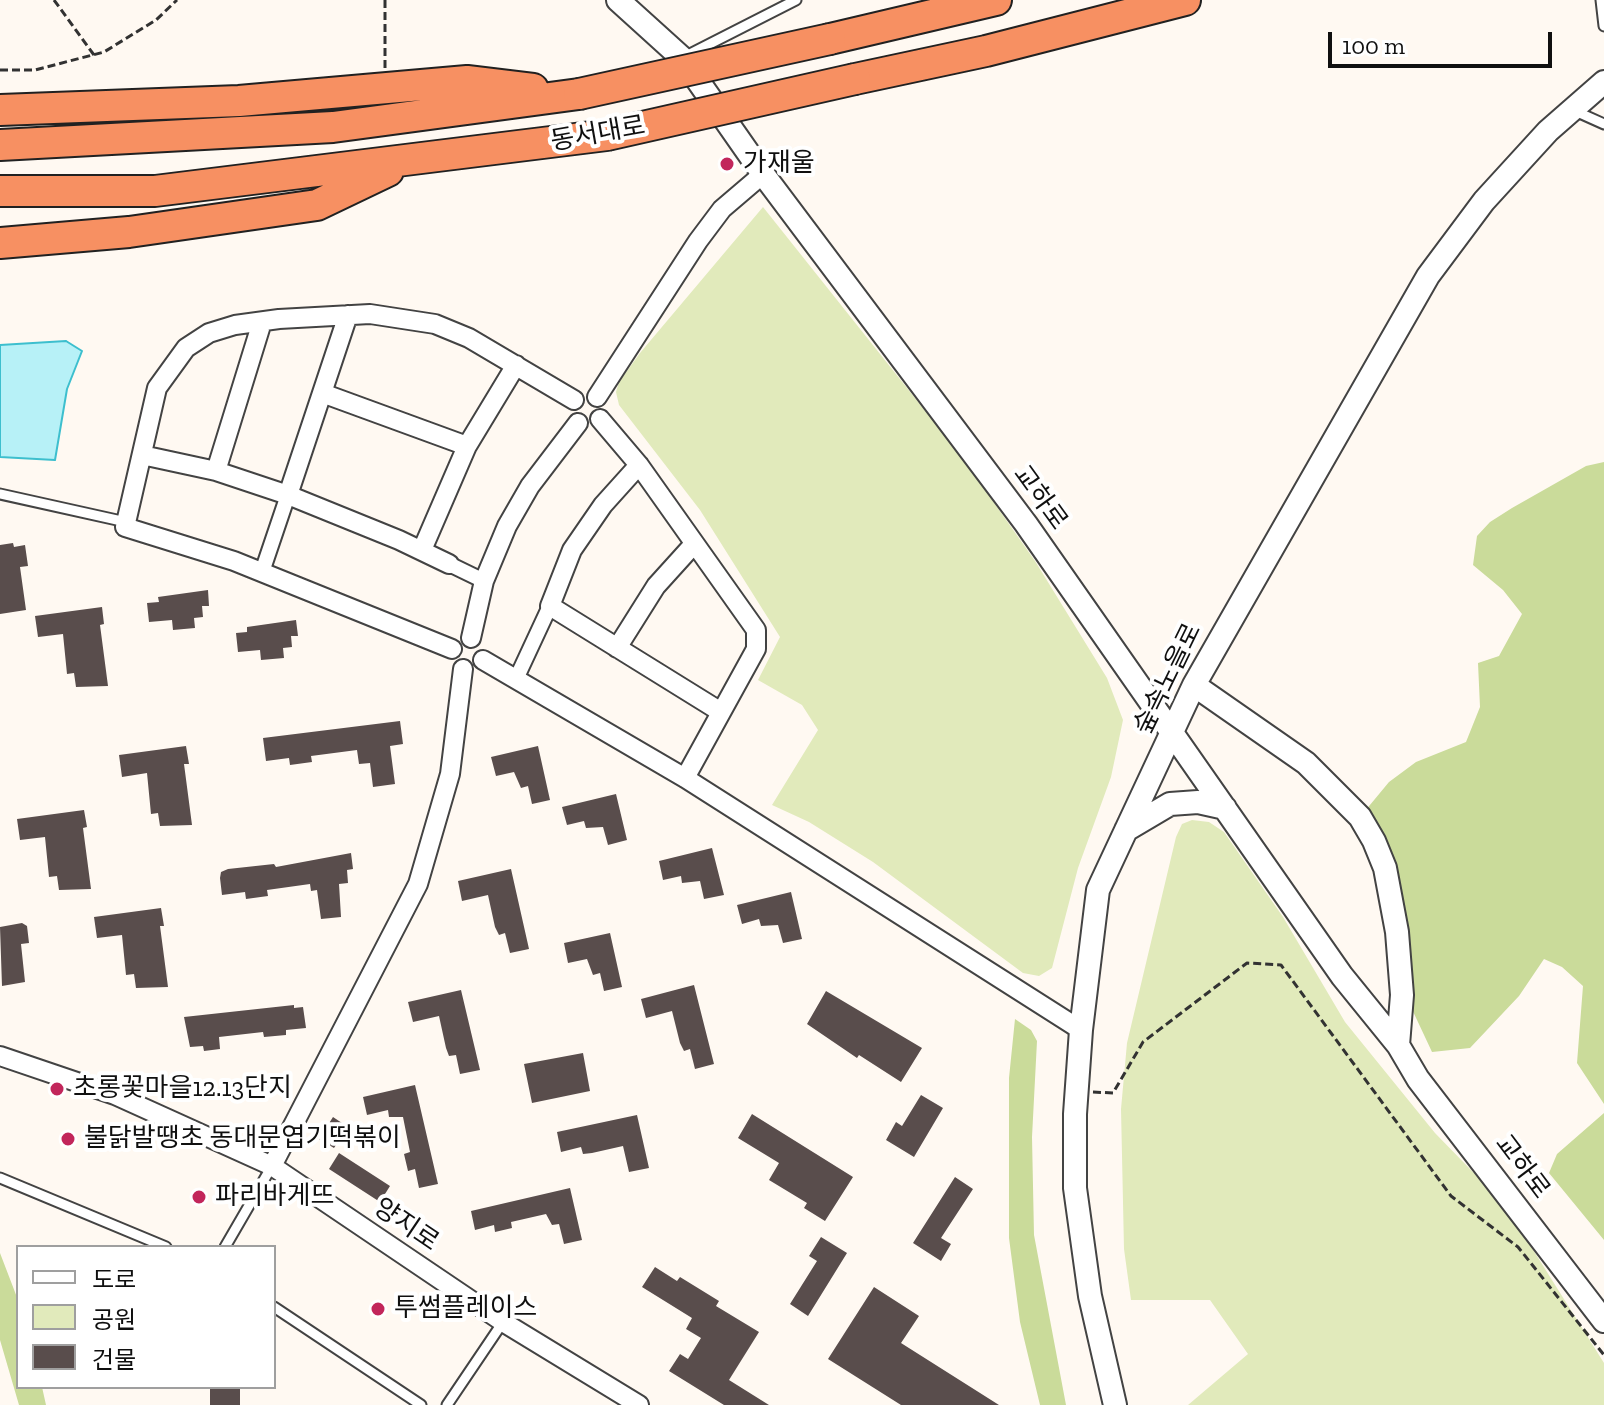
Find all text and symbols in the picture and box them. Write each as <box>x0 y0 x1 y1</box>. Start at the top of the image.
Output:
scale bar <box>1332 16 1556 66</box>
text: 100 m <box>1342 31 1405 60</box>
street label: 동서대로 <box>548 110 648 158</box>
place label: 가재울 <box>743 148 815 180</box>
marker: 가재울 <box>718 155 736 173</box>
street label: 교하로 <box>1006 460 1074 536</box>
street label: 숲속노을로 <box>1128 618 1208 740</box>
place label: 초롱꽃마을12.13단지 <box>73 1073 292 1105</box>
marker: 초롱꽃마을12.13단지 <box>48 1080 66 1098</box>
place label: 불닭발땡초 동대문엽기떡볶이 <box>84 1123 401 1155</box>
street label: 교하로 <box>1488 1129 1556 1205</box>
marker: 불닭발땡초 동대문엽기떡볶이 <box>59 1130 77 1148</box>
place label: 파리바게뜨 <box>215 1181 335 1213</box>
marker: 파리바게뜨 <box>190 1188 208 1206</box>
street label: 양지로 <box>368 1192 444 1258</box>
legend <box>16 1245 276 1389</box>
text: 도로 <box>92 1265 136 1294</box>
place label: 투썸플레이스 <box>394 1293 538 1325</box>
marker: 투썸플레이스 <box>369 1300 387 1318</box>
text: 공원 <box>92 1305 136 1334</box>
text: 건물 <box>92 1345 136 1374</box>

